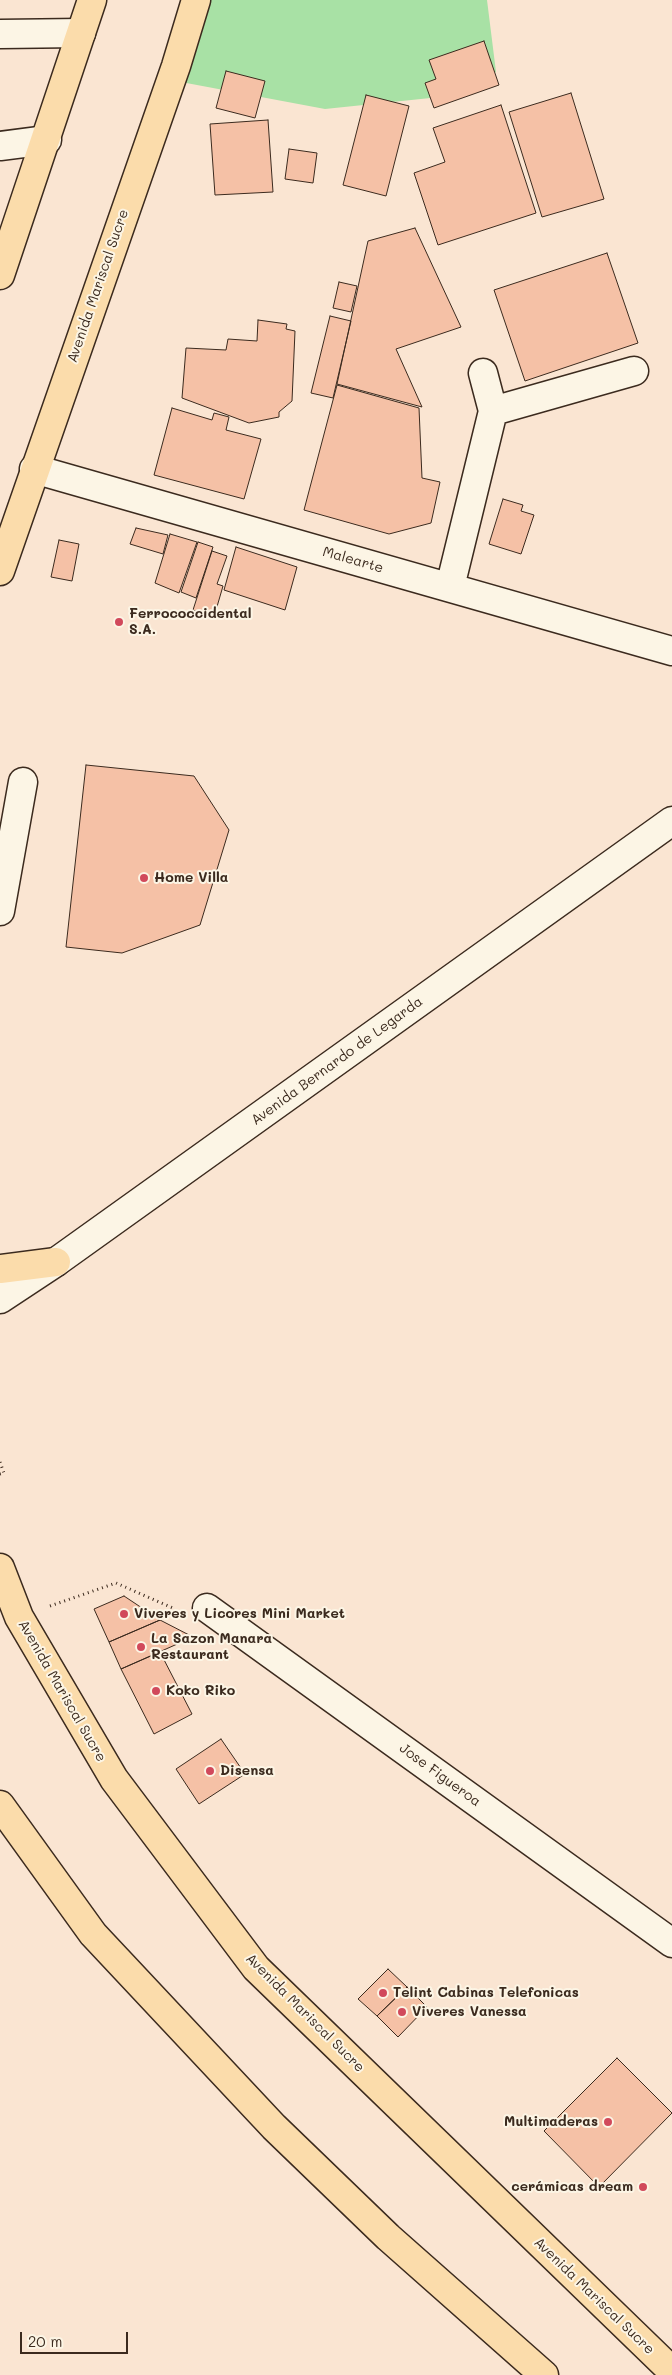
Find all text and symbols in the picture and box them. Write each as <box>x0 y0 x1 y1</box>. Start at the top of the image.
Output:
street label: Avenida Mariscal Sucre <box>64 207 132 365</box>
street label: Malearte <box>321 543 385 577</box>
place label: Ferrococcidental S.A. <box>129 606 252 638</box>
marker: Ferrococcidental S.A. <box>113 616 125 628</box>
place label: Home Villa <box>154 870 228 886</box>
marker: Home Villa <box>138 872 150 884</box>
street label: Avenida Bernardo de Legarda <box>248 993 426 1129</box>
place label: Viveres y Licores Mini Market <box>134 1606 345 1622</box>
marker: Viveres y Licores Mini Market <box>118 1608 130 1620</box>
street label: Avenida Mariscal Sucre <box>15 1617 109 1765</box>
place label: La Sazon Manara Restaurant <box>151 1631 272 1664</box>
marker: La Sazon Manara Restaurant <box>135 1641 147 1653</box>
place label: Koko Riko <box>166 1683 235 1699</box>
marker: Koko Riko <box>150 1685 162 1697</box>
street label: Jose Figueroa <box>396 1740 484 1810</box>
place label: Disensa <box>220 1763 274 1779</box>
marker: Disensa <box>204 1765 216 1777</box>
street label: Avenida Mariscal Sucre <box>242 1950 368 2076</box>
place label: Telint Cabinas Telefonicas <box>393 1985 579 2001</box>
marker: Telint Cabinas Telefonicas <box>377 1987 389 1999</box>
place label: Viveres Vanessa <box>412 2004 527 2020</box>
marker: Viveres Vanessa <box>396 2006 408 2018</box>
place label: Multimaderas <box>504 2114 598 2130</box>
marker: Multimaderas <box>602 2116 614 2128</box>
place label: cerámicas dream <box>511 2179 633 2195</box>
marker: cerámicas dream <box>637 2181 649 2193</box>
street label: Avenida Mariscal Sucre <box>530 2234 658 2358</box>
scale bar <box>22 2322 130 2354</box>
text: 20 m <box>28 2331 62 2351</box>

